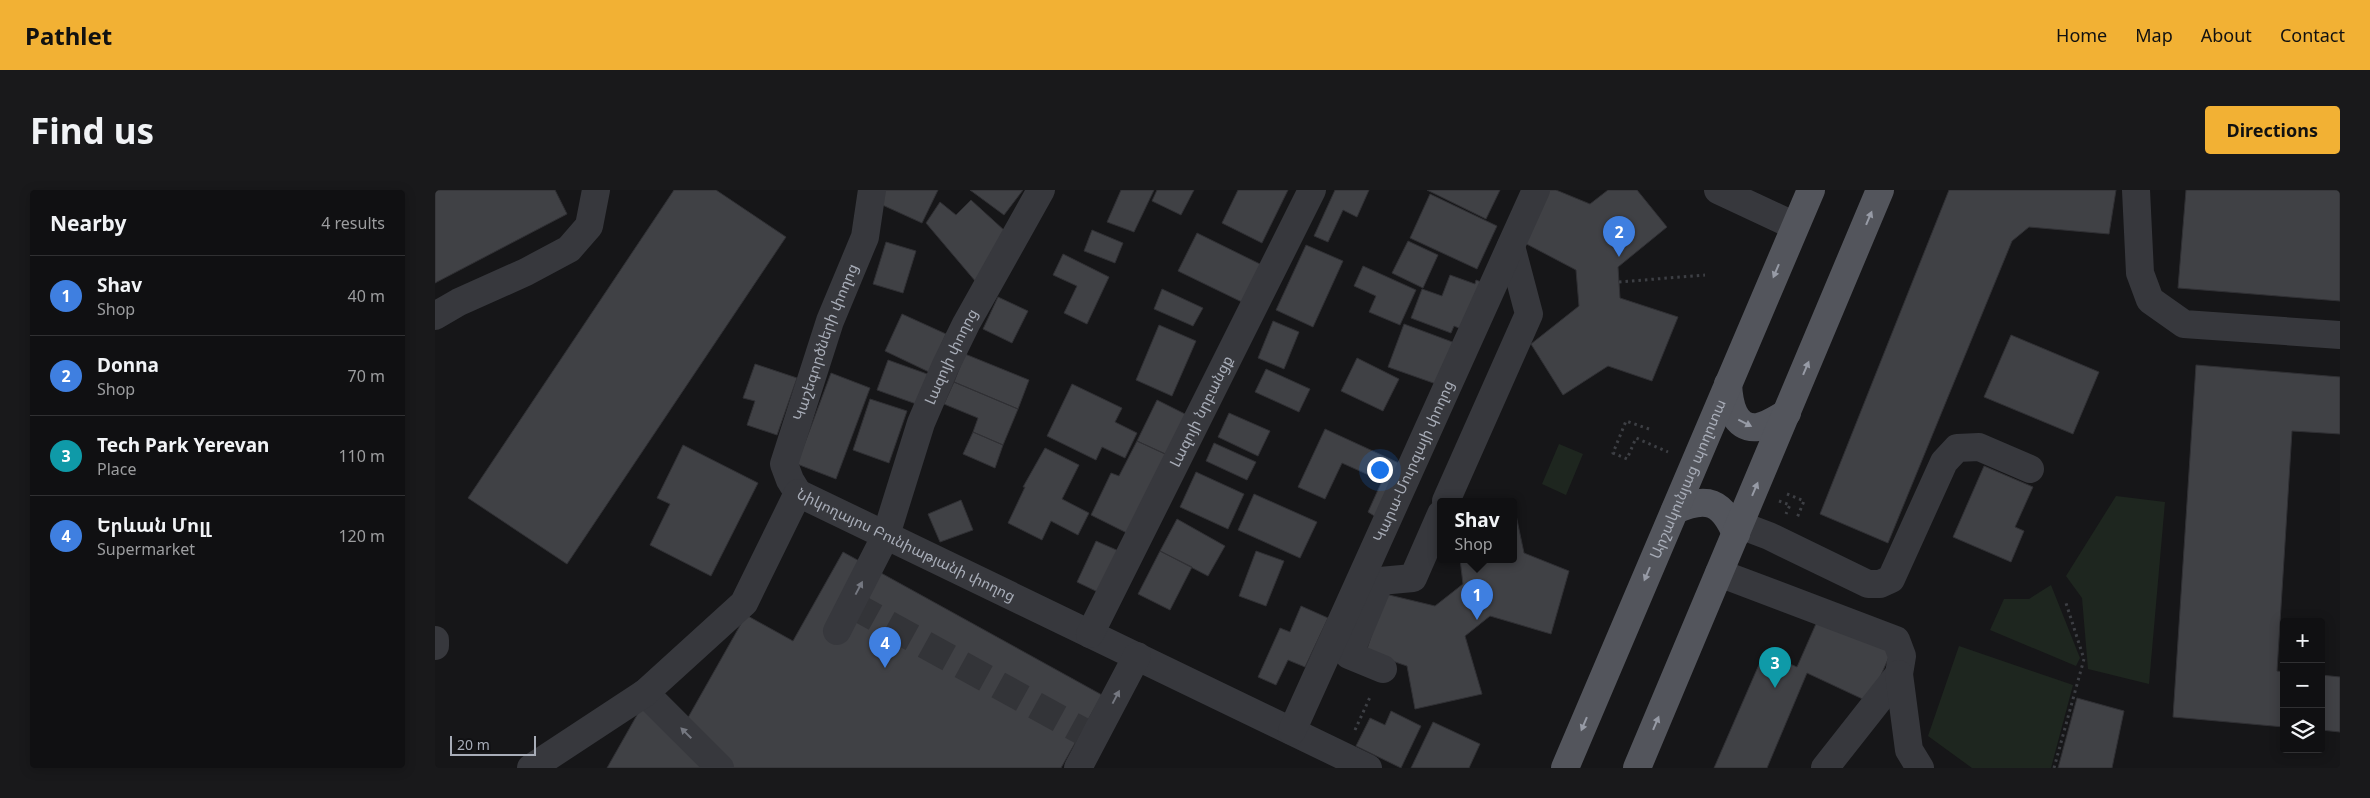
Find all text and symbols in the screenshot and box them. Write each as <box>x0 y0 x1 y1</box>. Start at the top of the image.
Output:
text: Pathlet <box>25 19 112 52</box>
text: Home <box>2056 23 2107 47</box>
text: Map <box>2135 23 2173 47</box>
text: About <box>2201 23 2252 47</box>
text: Contact <box>2280 23 2345 47</box>
button: Directions <box>2205 106 2340 154</box>
text: Find us <box>30 107 154 154</box>
text: Nearby <box>50 209 126 237</box>
one-way arrow <box>1865 211 1873 225</box>
text: 4 results <box>321 212 385 234</box>
pin: 2 <box>1603 216 1635 257</box>
street label: Կաշեգործների փողոց <box>788 260 862 423</box>
one-way arrow <box>1772 264 1780 278</box>
text: Shav <box>97 272 142 298</box>
text: 1 <box>61 285 71 307</box>
text: 40 m <box>348 285 385 307</box>
text: Shop <box>97 298 135 320</box>
street label: Լազոյի փողոց <box>919 305 982 407</box>
text: Donna <box>97 352 159 378</box>
street label: Լազոյի նրբանցք <box>1164 352 1237 470</box>
one-way arrow <box>1802 361 1810 375</box>
text: 2 <box>61 365 71 387</box>
text: 70 m <box>348 365 385 387</box>
street label: Կարա-Մուրզայի փողոց <box>1368 377 1458 545</box>
text: Shop <box>97 378 135 400</box>
street label: Արշակունյաց պողոտա <box>1644 396 1730 562</box>
one-way arrow <box>1738 418 1753 427</box>
text: Tech Park Yerevan <box>97 432 269 458</box>
text: 3 <box>61 445 71 467</box>
text: 110 m <box>338 445 385 467</box>
your location <box>1367 457 1393 483</box>
text: Place <box>97 458 137 480</box>
one-way arrow <box>1751 482 1759 496</box>
street label: Նիկողայոս Բունիաթյանի փողոց <box>794 483 1019 605</box>
popup <box>1437 498 1517 563</box>
text: Shav <box>1454 507 1500 533</box>
text: Երևան Մոլլ <box>97 512 211 538</box>
text: 4 <box>61 525 71 547</box>
text: 120 m <box>338 525 385 547</box>
text: Shop <box>1454 533 1493 555</box>
text: Supermarket <box>97 538 195 560</box>
one-way arrow <box>1643 567 1651 581</box>
pin: 1 <box>1461 579 1493 620</box>
one-way arrow <box>855 581 863 595</box>
map controls <box>2280 618 2325 753</box>
button: + <box>2280 618 2325 663</box>
pin: 4 <box>869 627 901 668</box>
pin: 3 <box>1759 647 1791 688</box>
button: − <box>2280 663 2325 708</box>
one-way arrow <box>1112 690 1120 704</box>
button: layers <box>2280 708 2325 753</box>
one-way arrow <box>1652 716 1660 730</box>
one-way arrow <box>1580 717 1588 732</box>
one-way arrow <box>680 728 692 740</box>
scale bar <box>450 733 536 756</box>
text: 20 m <box>457 735 490 754</box>

